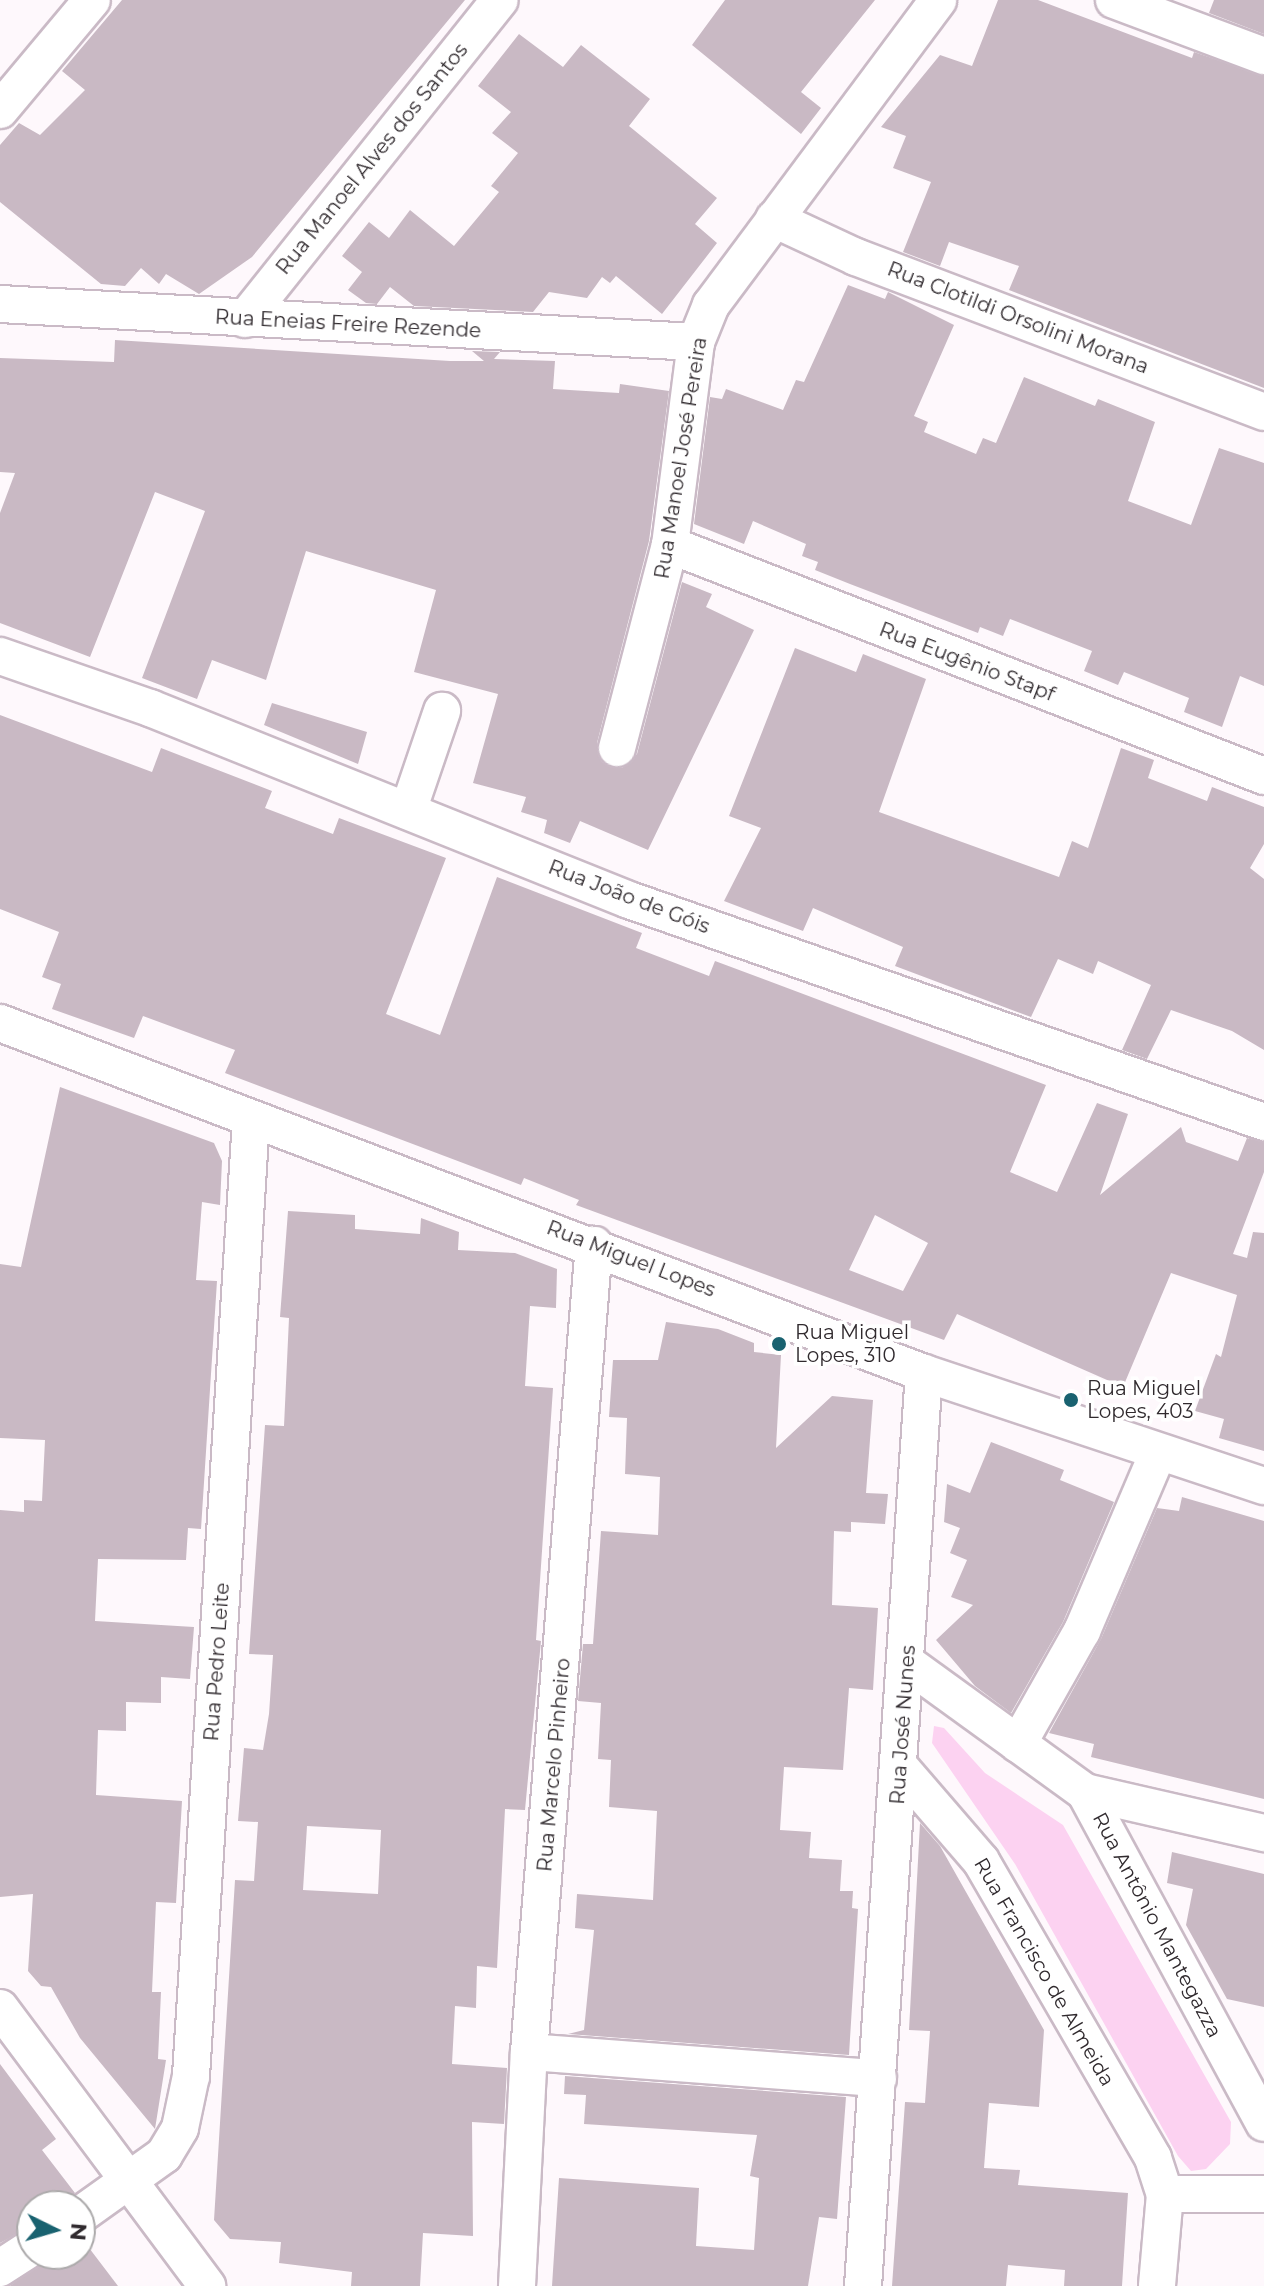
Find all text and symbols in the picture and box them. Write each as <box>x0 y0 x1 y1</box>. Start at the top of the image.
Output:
street label: Rua Manoel Alves dos Santos <box>271 38 473 280</box>
street label: Rua Clotildi Orsolini Morana <box>884 257 1152 379</box>
street label: Rua Eneias Freire Rezende <box>214 305 482 343</box>
street label: Rua Manoel José Pereira <box>650 335 712 581</box>
street label: Rua Eugênio Stapf <box>876 617 1058 707</box>
street label: Rua João de Góis <box>545 855 713 939</box>
street label: Rua Miguel Lopes <box>543 1216 719 1302</box>
place label: Rua Miguel Lopes, 310 <box>795 1320 909 1367</box>
marker: Rua Miguel Lopes, 310 <box>770 1335 788 1353</box>
place label: Rua Miguel Lopes, 403 <box>1087 1376 1201 1423</box>
marker: Rua Miguel Lopes, 403 <box>1062 1391 1080 1409</box>
street label: Rua Pedro Leite <box>199 1582 235 1742</box>
street label: Rua José Nunes <box>885 1645 921 1805</box>
street label: Rua Marcelo Pinheiro <box>533 1657 575 1873</box>
street label: Rua Antônio Mantegazza <box>1087 1808 1227 2042</box>
street label: Rua Francisco de Almeida <box>969 1854 1119 2090</box>
north arrow <box>16 2190 96 2270</box>
text: N <box>64 2222 93 2242</box>

